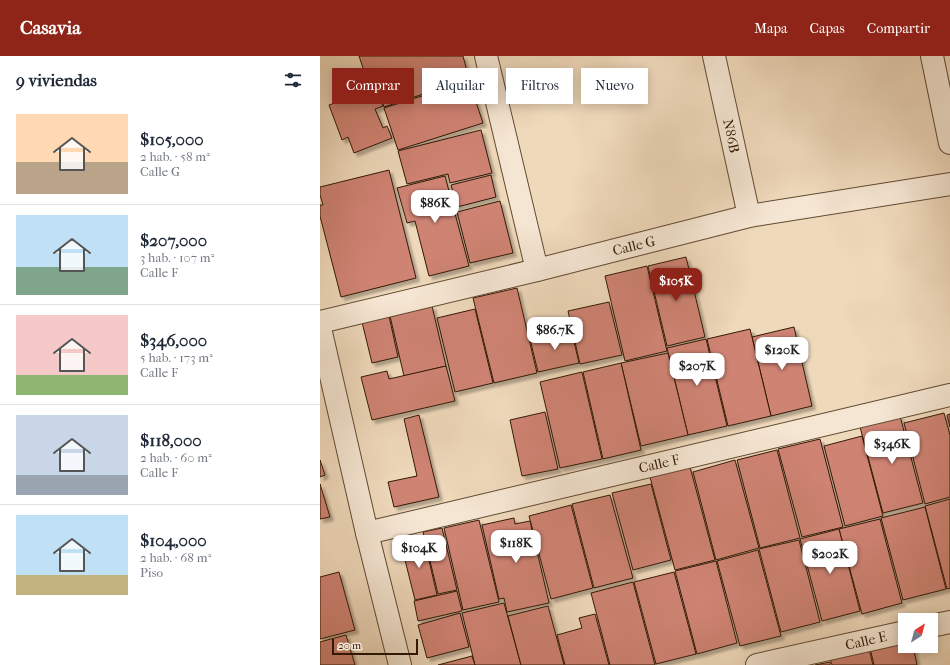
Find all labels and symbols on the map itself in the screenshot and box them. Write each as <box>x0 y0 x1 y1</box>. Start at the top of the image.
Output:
street label: N86B <box>719 117 743 155</box>
pin: $86K <box>411 190 459 224</box>
street label: Calle G <box>611 232 657 259</box>
pin: $105K <box>648 268 704 302</box>
pin: $86.7K <box>522 317 588 351</box>
pin: $120K <box>754 337 810 371</box>
pin: $207K <box>669 353 725 387</box>
pin: $346K <box>864 431 920 465</box>
street label: Calle F <box>637 451 681 477</box>
pin: $118K <box>488 530 544 564</box>
pin: $104K <box>391 535 447 569</box>
pin: $202K <box>802 541 858 575</box>
north arrow <box>898 613 938 653</box>
street label: Calle E <box>844 628 889 654</box>
scale bar <box>332 637 418 656</box>

